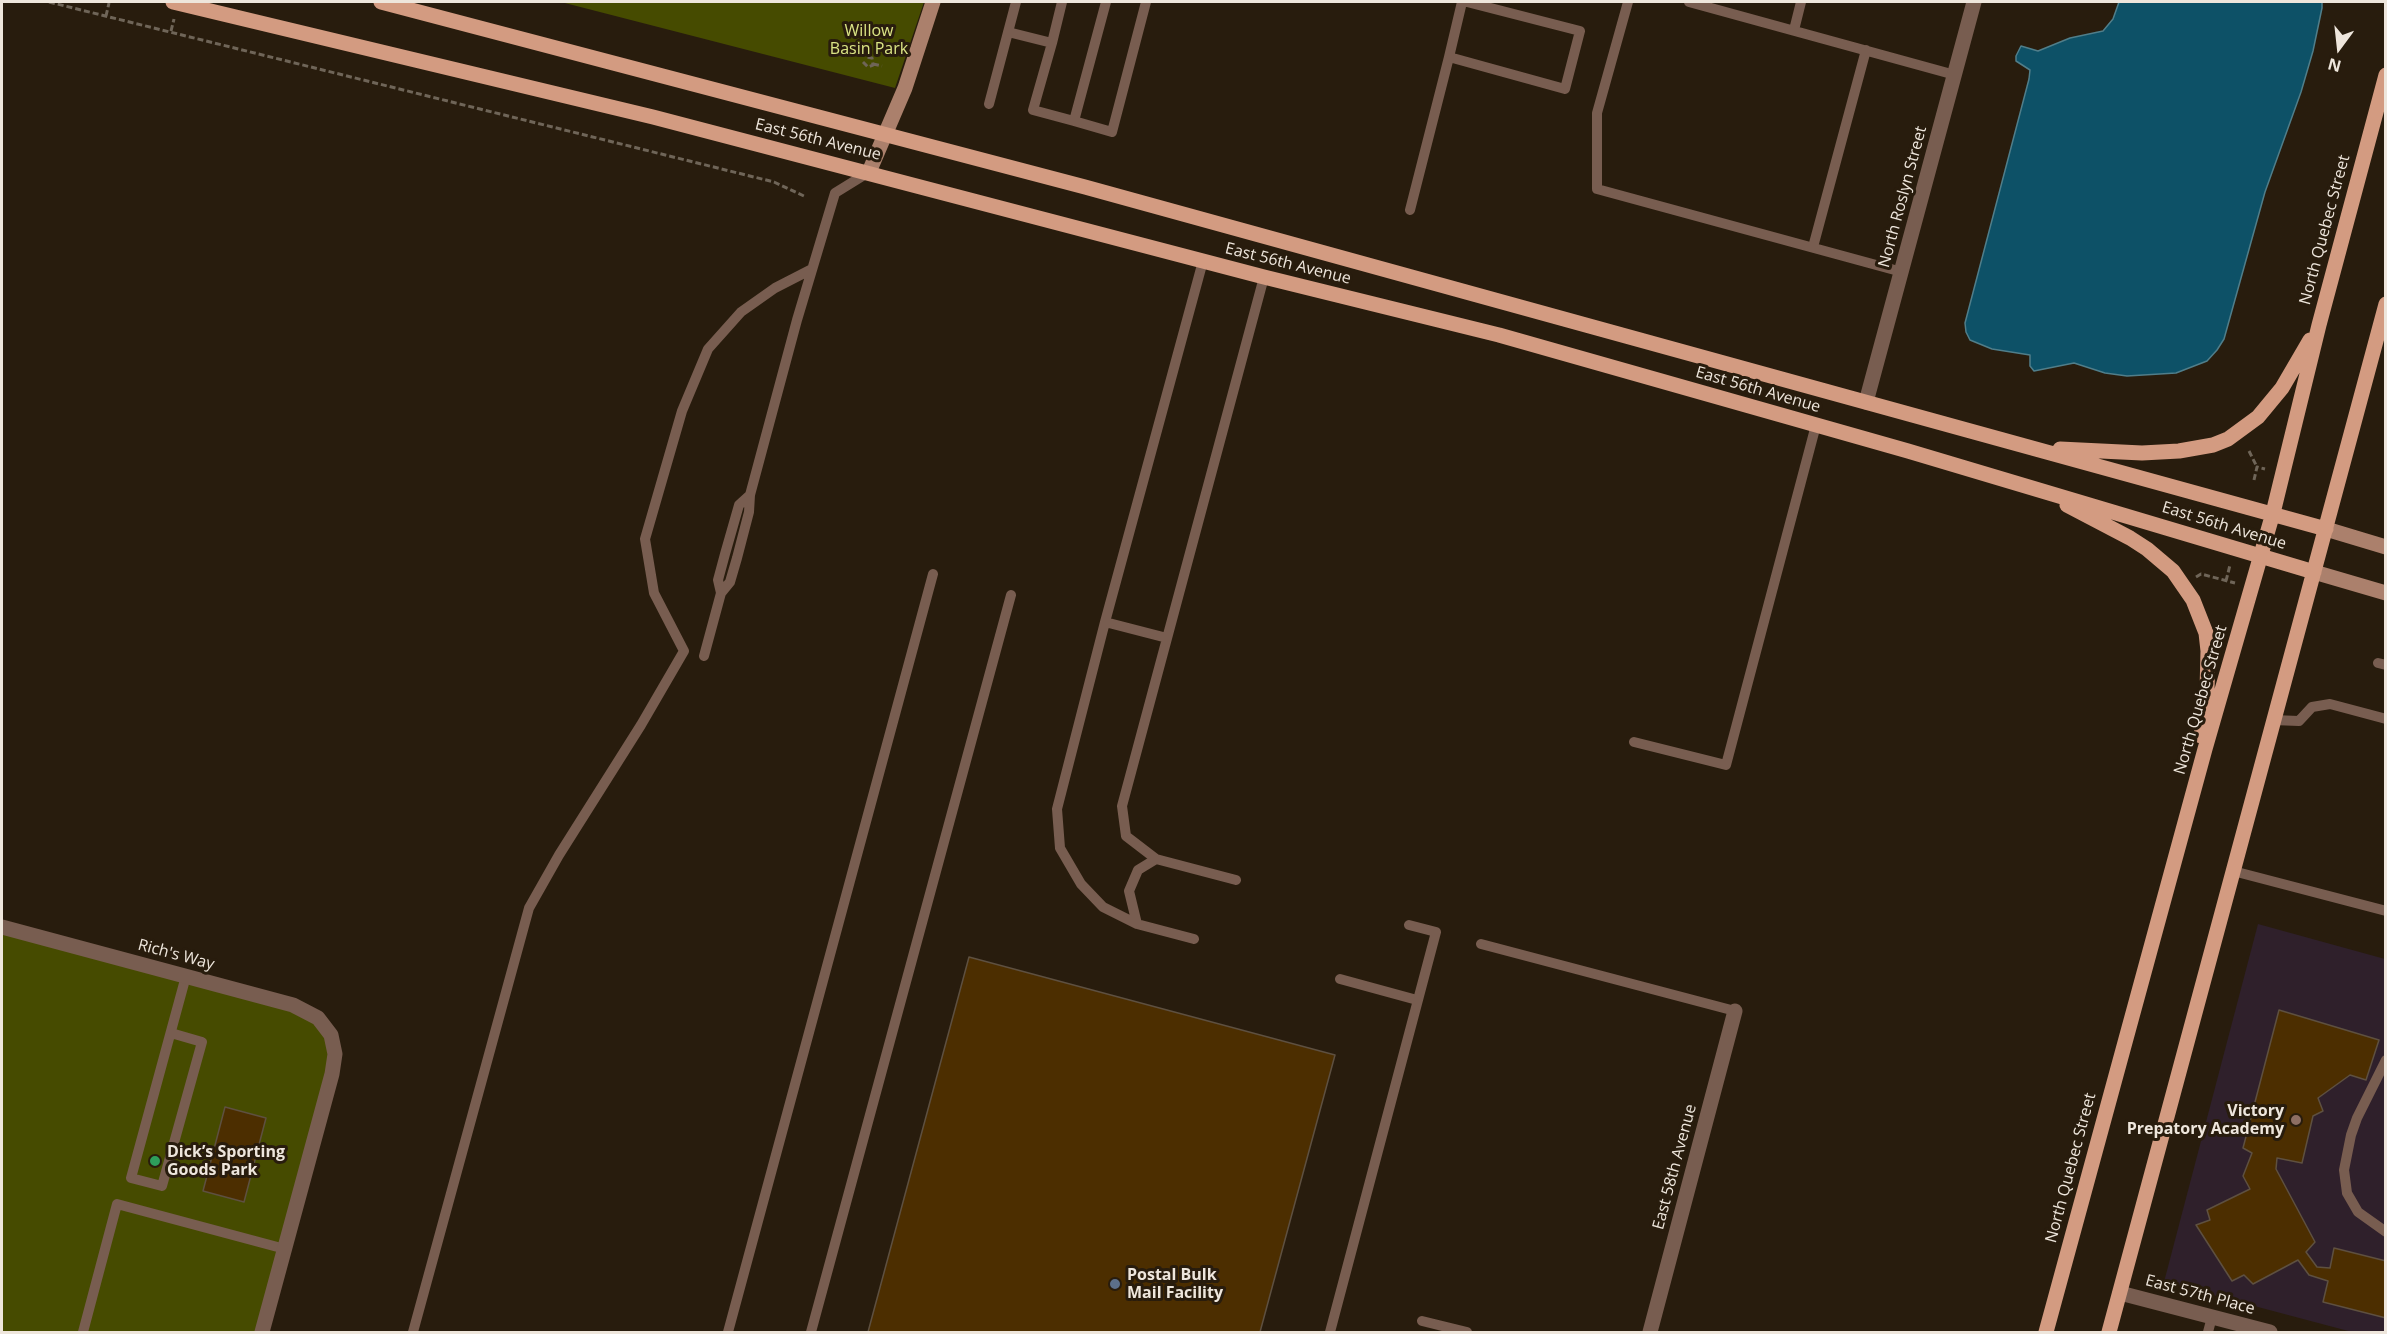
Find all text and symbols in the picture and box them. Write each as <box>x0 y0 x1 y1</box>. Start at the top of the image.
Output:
north arrow <box>2309 18 2369 78</box>
park label: Willow Basin Park <box>830 21 908 59</box>
text: N <box>2325 53 2343 78</box>
street label: East 56th Avenue <box>753 115 883 165</box>
street label: North Roslyn Street <box>1875 124 1931 270</box>
street label: North Quebec Street <box>2296 153 2354 307</box>
street label: East 56th Avenue <box>1223 239 1353 289</box>
street label: East 56th Avenue <box>1693 363 1823 417</box>
street label: East 56th Avenue <box>2160 498 2288 554</box>
street label: North Quebec Street <box>2170 623 2232 777</box>
street label: Rich's Way <box>136 936 216 974</box>
street label: North Quebec Street <box>2042 1091 2100 1245</box>
place label: Victory Prepatory Academy <box>2127 1101 2284 1139</box>
street label: East 58th Avenue <box>1649 1102 1701 1232</box>
marker: Victory Prepatory Academy <box>2289 1113 2303 1127</box>
place label: Dick’s Sporting Goods Park <box>167 1142 285 1180</box>
marker: Dick’s Sporting Goods Park <box>148 1154 162 1168</box>
place label: Postal Bulk Mail Facility <box>1127 1265 1223 1303</box>
street label: East 57th Place <box>2143 1271 2257 1319</box>
marker: Postal Bulk Mail Facility <box>1108 1277 1122 1291</box>

